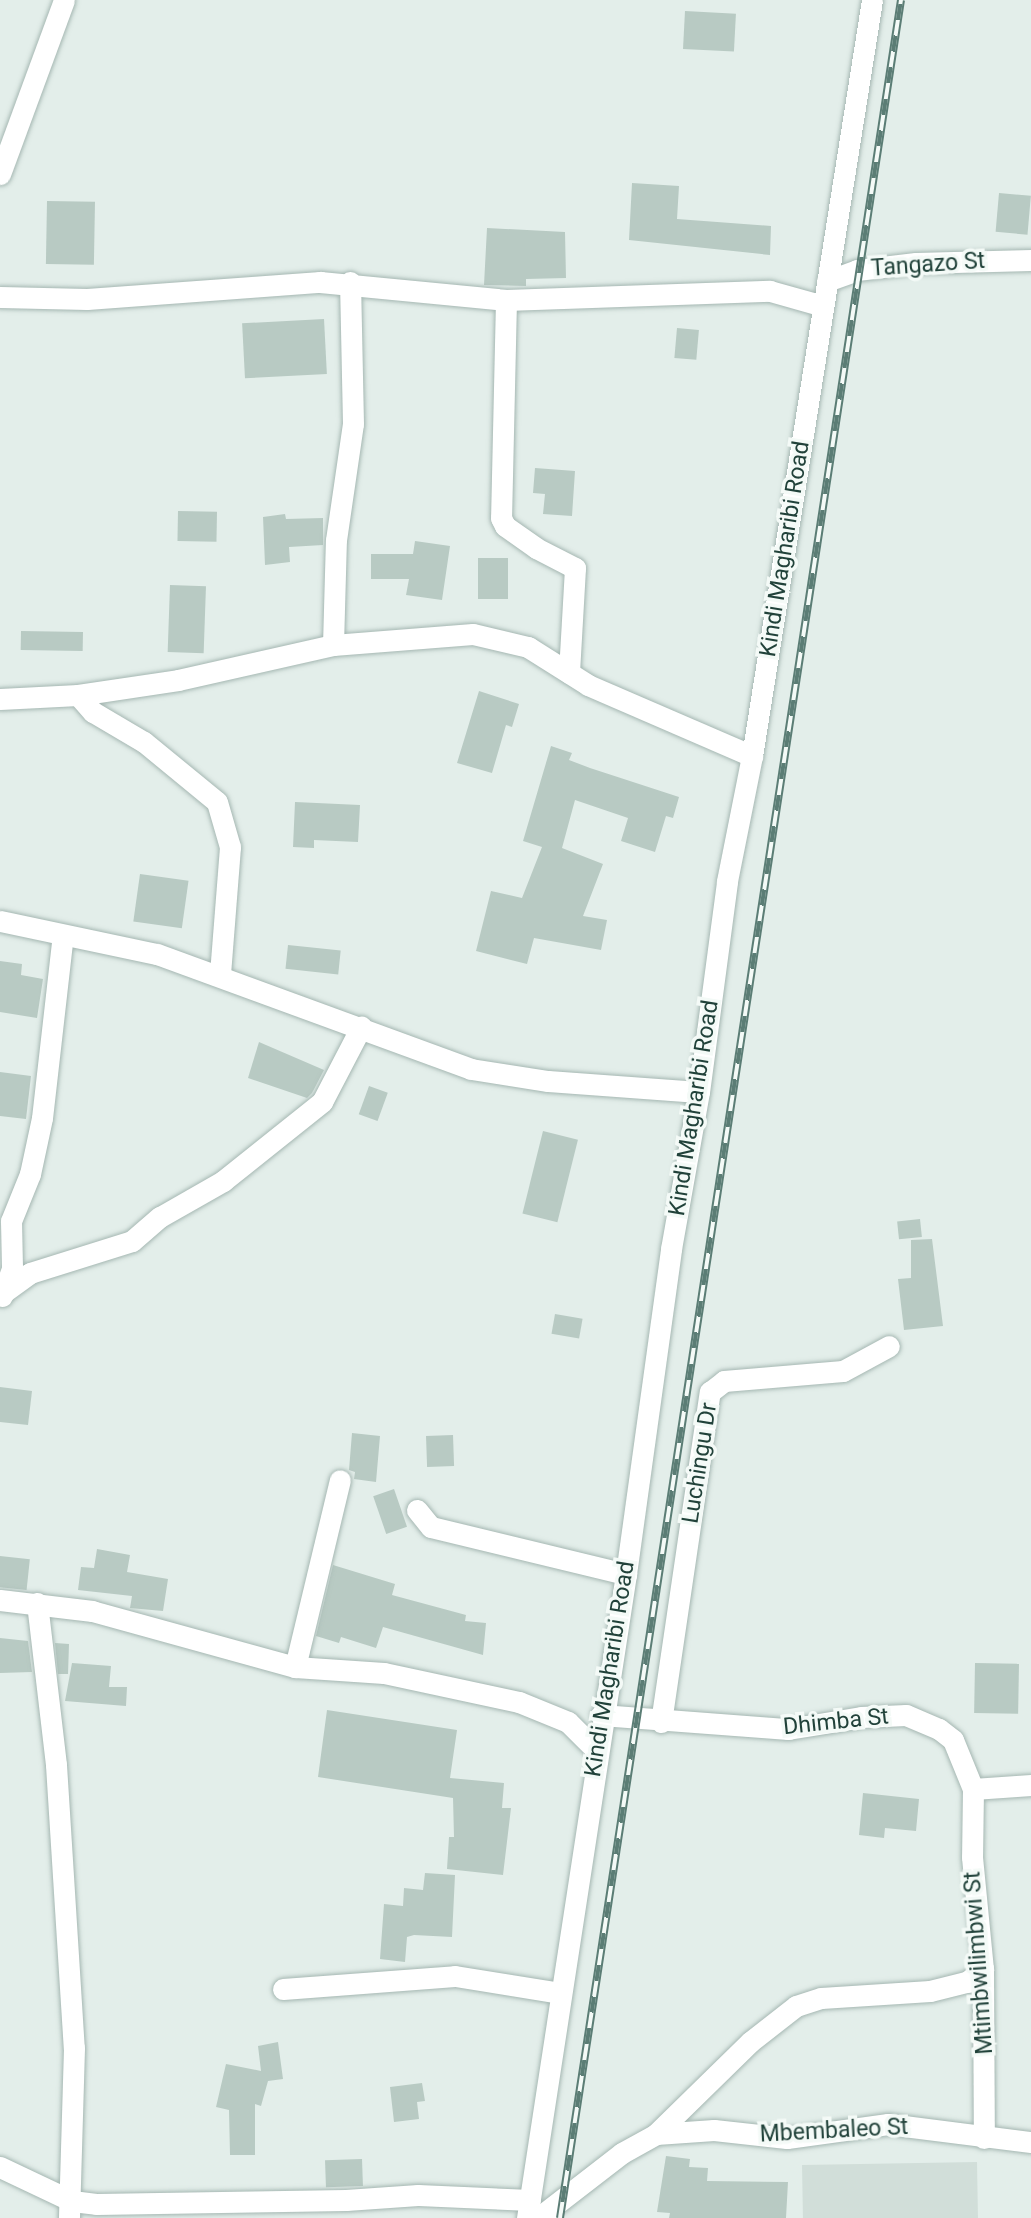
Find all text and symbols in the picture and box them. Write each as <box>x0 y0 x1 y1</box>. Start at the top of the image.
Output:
street label: Tangazo St <box>870 247 986 283</box>
street label: Kindi Magharibi Road <box>754 439 816 659</box>
street label: Kindi Magharibi Road <box>663 998 725 1218</box>
street label: Luchingu Dr <box>677 1401 723 1525</box>
street label: Kindi Magharibi Road <box>579 1559 641 1779</box>
street label: Dhimba St <box>782 1703 890 1741</box>
street label: Mtimbwilimbwi St <box>959 1871 999 2055</box>
street label: Mbembaleo St <box>759 2113 909 2149</box>

